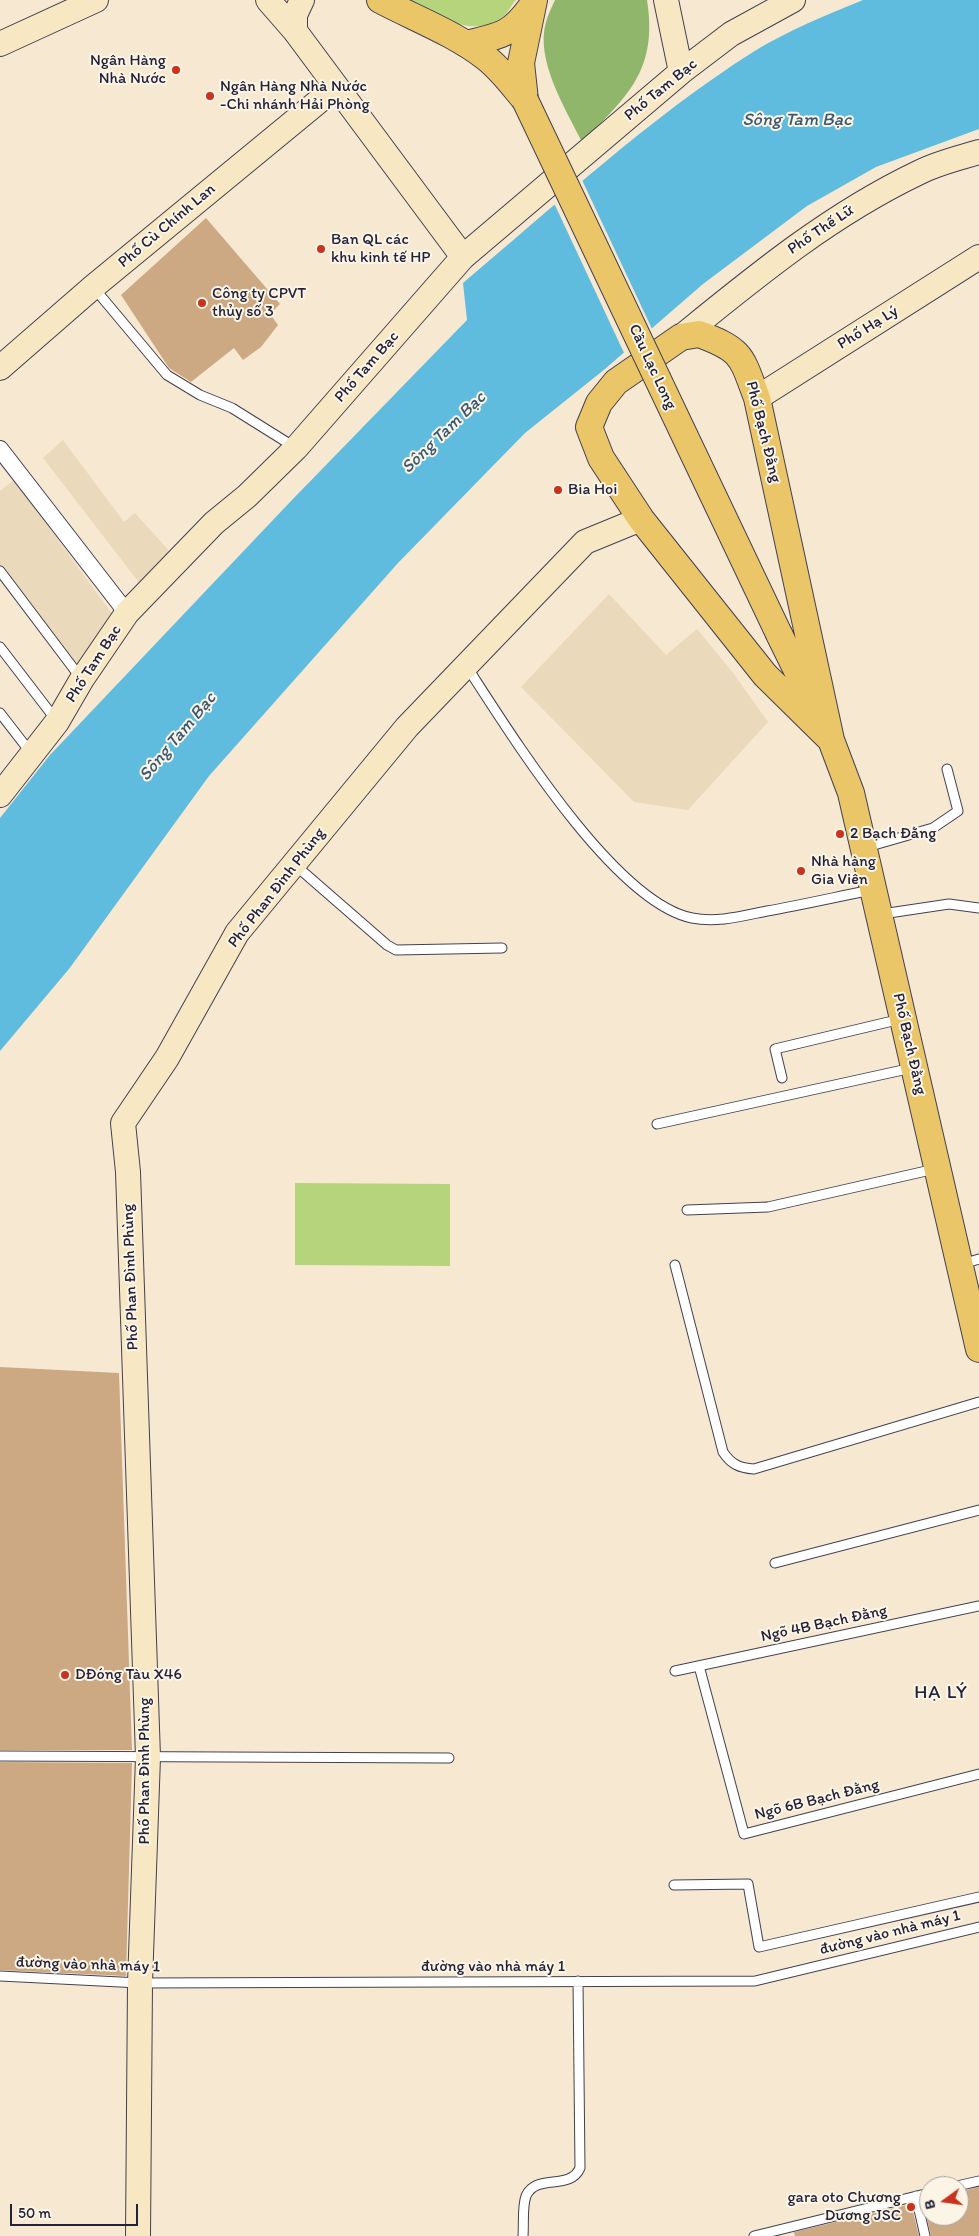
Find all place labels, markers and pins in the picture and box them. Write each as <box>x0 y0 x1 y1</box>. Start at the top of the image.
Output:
place label: Ngân Hàng Nhà Nước <box>90 51 166 89</box>
marker: Ngân Hàng Nhà Nước <box>170 64 182 76</box>
place label: Ngân Hàng Nhà Nước -Chi nhánh Hải Phòng <box>220 77 370 115</box>
marker: Ngân Hàng Nhà Nước -Chi nhánh Hải Phòng <box>204 90 216 102</box>
place label: Ban QL các khu kinh tế HP <box>331 230 430 268</box>
marker: Ban QL các khu kinh tế HP <box>315 243 327 255</box>
place label: Công ty CPVT thủy số 3 <box>212 284 306 322</box>
marker: Công ty CPVT thủy số 3 <box>196 297 208 309</box>
place label: Bia Hoi <box>568 480 617 500</box>
marker: Bia Hoi <box>552 484 564 496</box>
place label: 2 Bạch Đằng <box>850 824 936 844</box>
marker: 2 Bạch Đằng <box>834 828 846 840</box>
place label: Nhà hàng Gia Viên <box>811 852 876 890</box>
marker: Nhà hàng Gia Viên <box>795 865 807 877</box>
place label: DĐóng Tàu X46 <box>75 1665 182 1685</box>
marker: DĐóng Tàu X46 <box>59 1669 71 1681</box>
place label: gara oto Chương Dương JSC <box>787 2188 901 2226</box>
marker: gara oto Chương Dương JSC <box>905 2201 917 2213</box>

